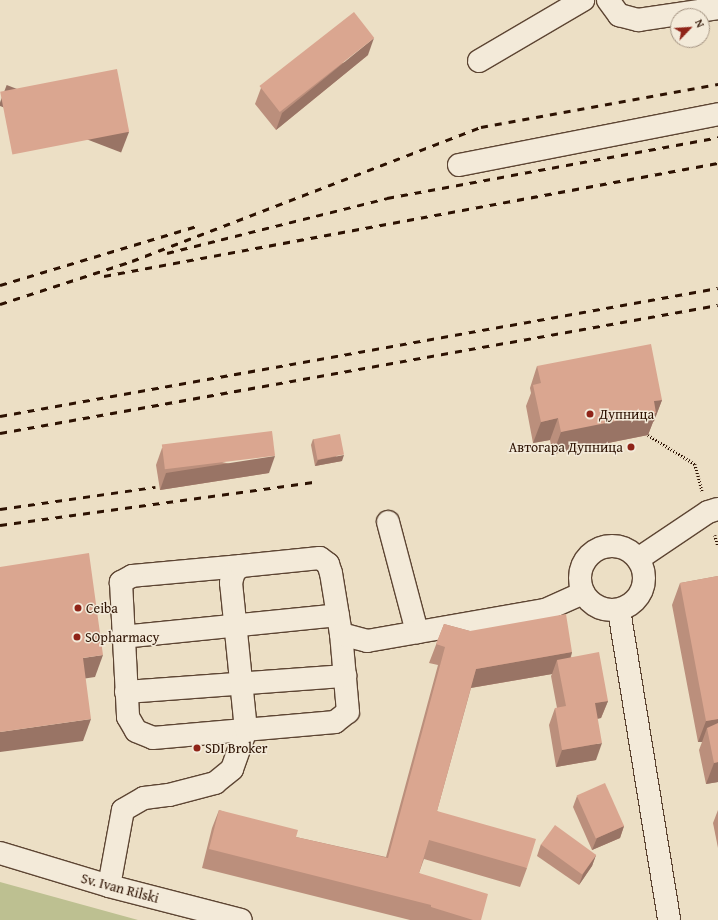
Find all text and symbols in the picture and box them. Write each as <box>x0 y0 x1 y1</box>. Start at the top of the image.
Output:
north arrow <box>670 8 710 48</box>
text: N <box>691 17 709 30</box>
place label: Дупница <box>599 406 654 422</box>
marker: Дупница <box>584 408 596 420</box>
place label: Автогара Дупница <box>509 439 623 455</box>
marker: Автогара Дупница <box>626 442 636 452</box>
place label: Ceiba <box>86 600 118 616</box>
marker: Ceiba <box>73 603 83 613</box>
place label: SOpharmacy <box>85 629 159 645</box>
marker: SOpharmacy <box>72 632 82 642</box>
place label: SDI Broker <box>205 740 268 756</box>
marker: SDI Broker <box>192 743 202 753</box>
street label: Sv. Ivan Rilski <box>79 870 161 906</box>

